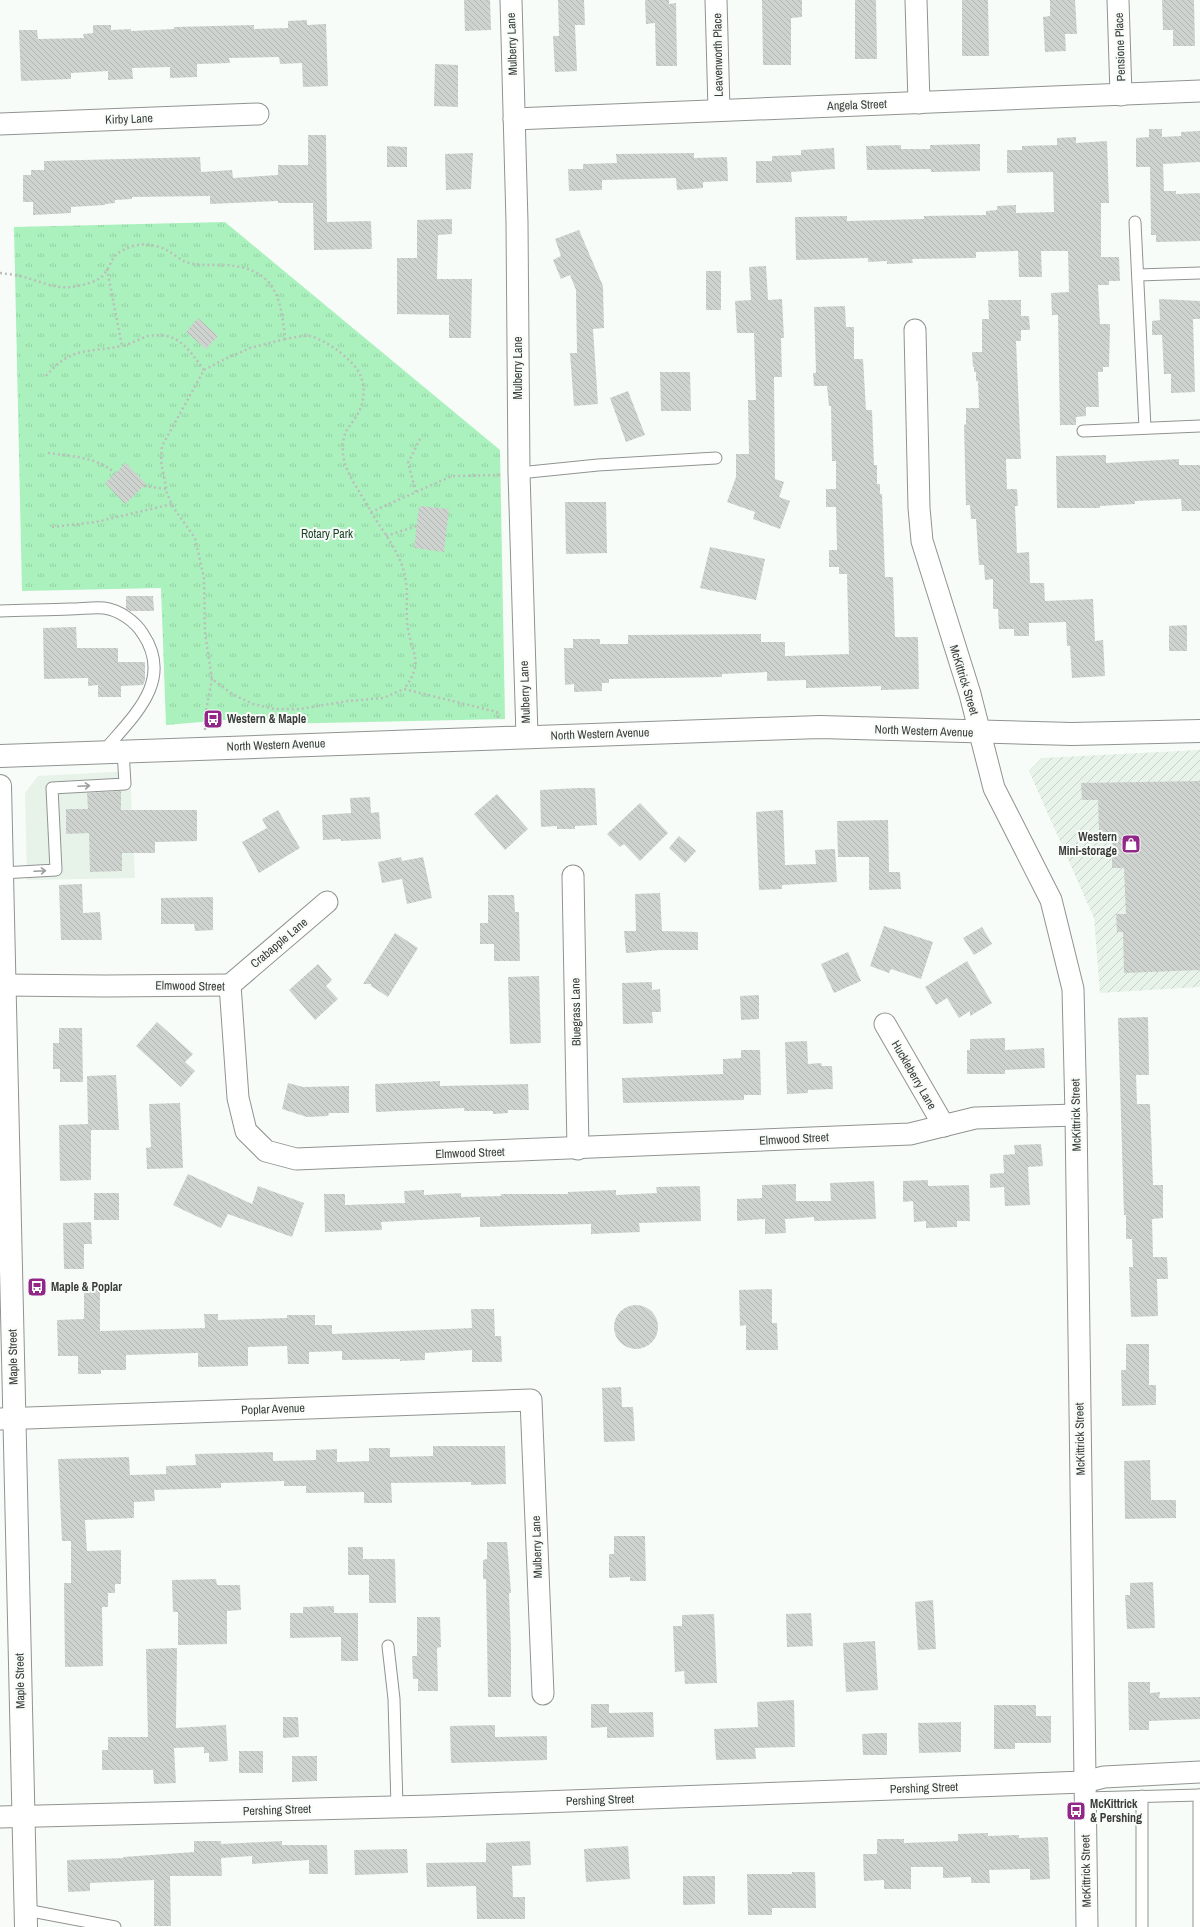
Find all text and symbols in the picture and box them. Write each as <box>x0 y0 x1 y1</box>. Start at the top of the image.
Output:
street label: Mulberry Lane <box>503 12 521 76</box>
street label: Pensione Place <box>1111 12 1129 82</box>
street label: Leavenworth Place <box>709 13 727 97</box>
street label: Angela Street <box>826 96 887 114</box>
street label: Kirby Lane <box>105 110 153 128</box>
street label: Mulberry Lane <box>510 337 526 399</box>
park label: Rotary Park <box>301 526 353 542</box>
street label: McKittrick Street <box>946 643 982 717</box>
street label: Mulberry Lane <box>516 660 534 724</box>
bus stop icon: Western & Maple <box>202 708 224 730</box>
place label: Western & Maple <box>227 711 307 727</box>
street label: North Western Avenue <box>874 721 974 741</box>
street label: North Western Avenue <box>550 724 650 744</box>
street label: North Western Avenue <box>226 735 326 755</box>
one-way arrow <box>77 783 90 790</box>
place label: Western Mini-storage <box>1058 829 1118 859</box>
shop icon: Western Mini-storage <box>1120 833 1142 855</box>
one-way arrow <box>33 867 46 875</box>
street label: Crabapple Lane <box>247 914 311 972</box>
street label: Elmwood Street <box>155 977 225 995</box>
street label: Bluegrass Lane <box>567 978 585 1046</box>
street label: Huckleberry Lane <box>888 1038 940 1112</box>
street label: McKittrick Street <box>1067 1078 1085 1152</box>
street label: Elmwood Street <box>759 1129 829 1149</box>
street label: Elmwood Street <box>435 1144 505 1162</box>
bus stop icon: Maple & Poplar <box>26 1276 48 1298</box>
place label: Maple & Poplar <box>51 1279 122 1295</box>
street label: Maple Street <box>5 1329 21 1385</box>
street label: Poplar Avenue <box>241 1400 305 1418</box>
street label: McKittrick Street <box>1071 1402 1089 1476</box>
street label: Mulberry Lane <box>528 1515 546 1579</box>
street label: Maple Street <box>12 1653 28 1709</box>
street label: Pershing Street <box>890 1779 959 1797</box>
street label: Pershing Street <box>566 1791 635 1809</box>
place label: McKittrick & Pershing <box>1090 1796 1142 1826</box>
bus stop icon: McKittrick & Pershing <box>1065 1800 1087 1822</box>
street label: Pershing Street <box>243 1801 312 1819</box>
street label: McKittrick Street <box>1077 1834 1095 1908</box>

